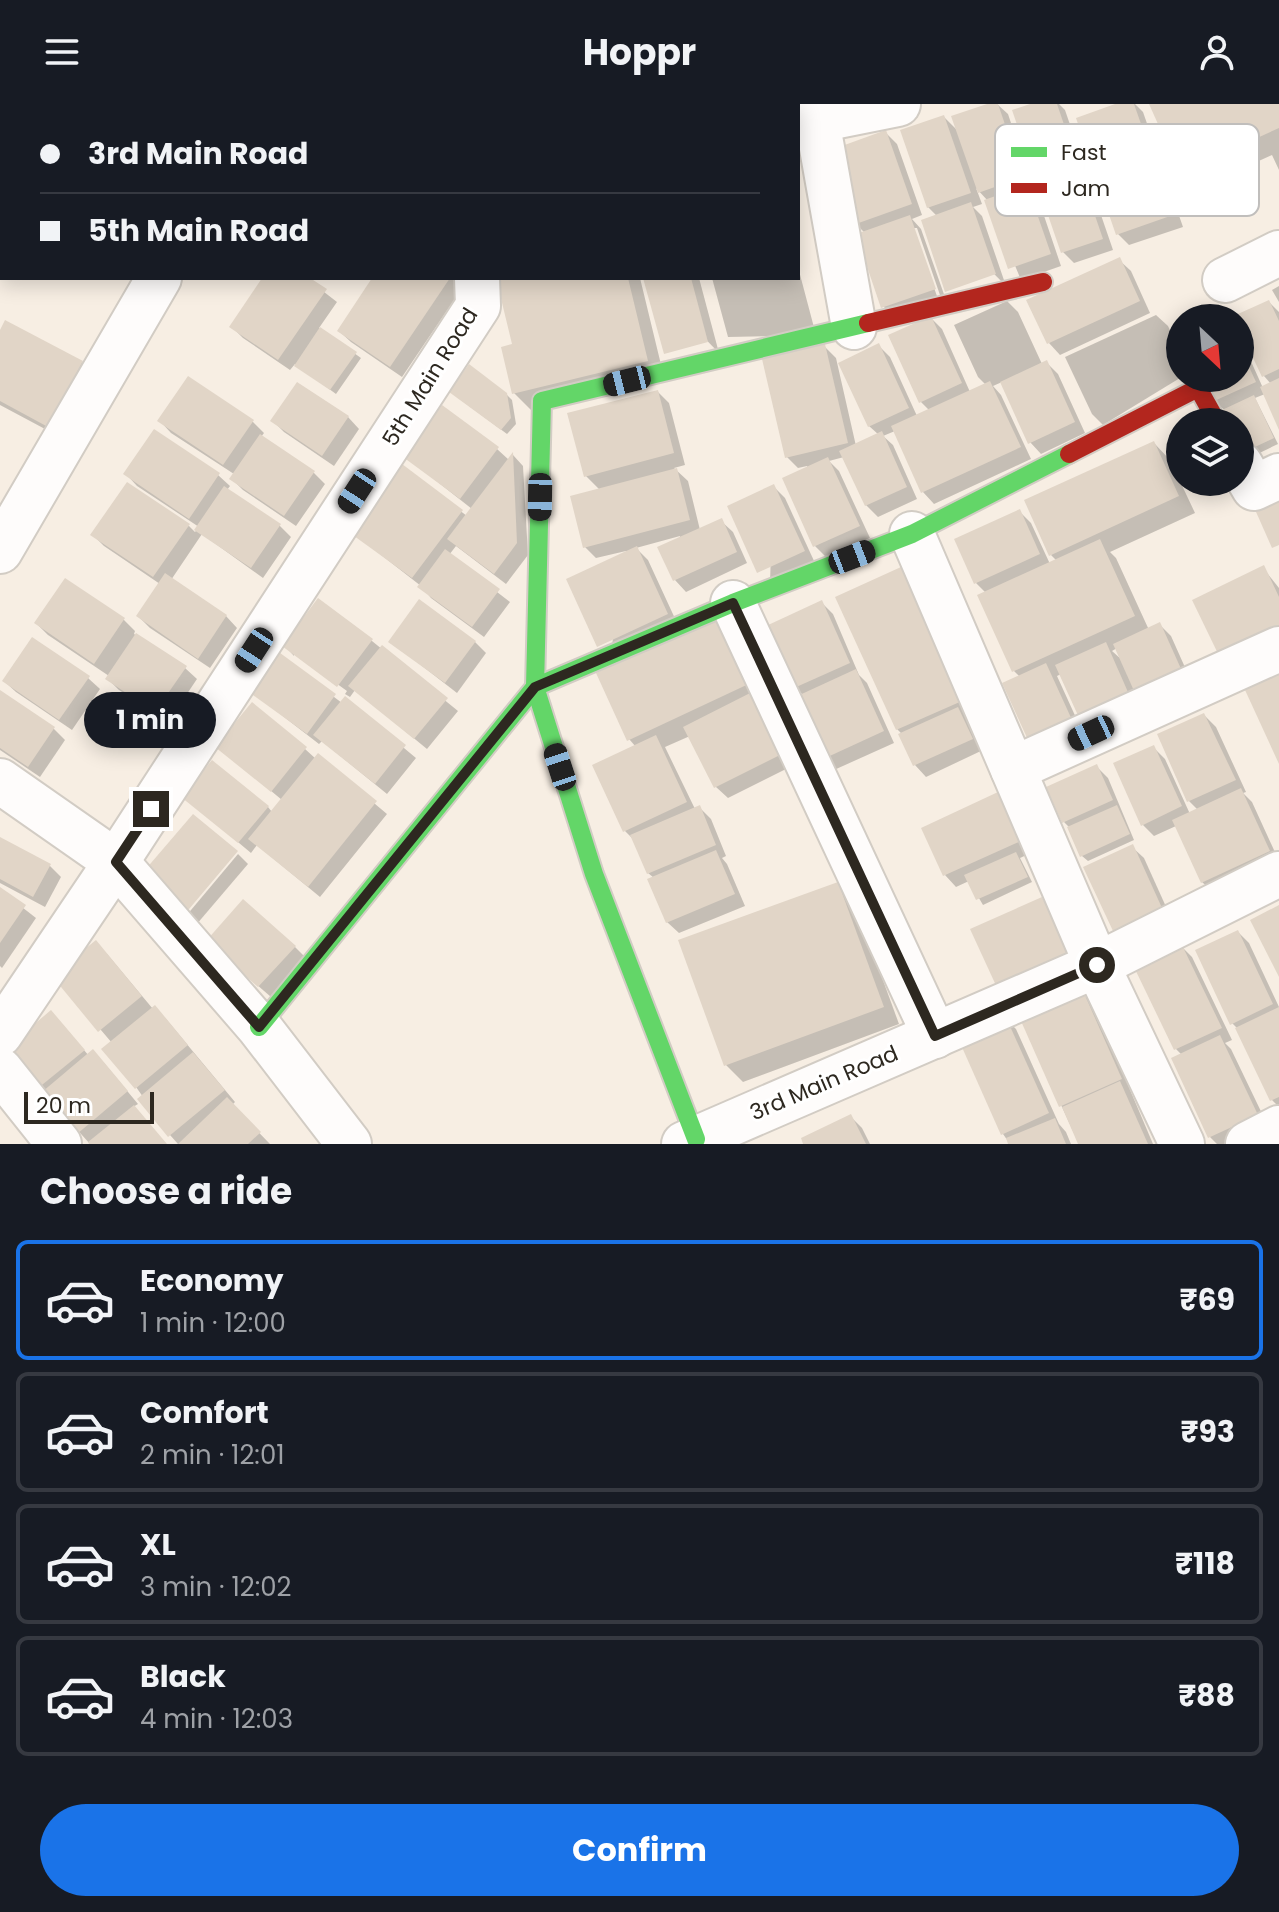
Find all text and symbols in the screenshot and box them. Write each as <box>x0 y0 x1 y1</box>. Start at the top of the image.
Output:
text: Hoppr <box>583 27 696 78</box>
icon: menu <box>40 30 84 74</box>
icon: person <box>1195 30 1239 74</box>
legend <box>995 124 1259 216</box>
text: 3rd Main Road <box>88 132 308 175</box>
text: Fast <box>1061 137 1106 168</box>
text: Jam <box>1061 173 1110 204</box>
text: 5th Main Road <box>88 209 309 252</box>
street label: 5th Main Road <box>375 302 485 452</box>
north arrow <box>1166 304 1254 392</box>
map controls <box>1166 304 1254 496</box>
car <box>601 364 653 398</box>
button: layers <box>1166 408 1254 496</box>
car <box>334 464 380 518</box>
car <box>528 473 552 521</box>
car <box>825 537 879 577</box>
car <box>231 623 277 677</box>
callout: 1 min <box>85 693 217 749</box>
text: 1 min <box>116 702 184 738</box>
car <box>1064 712 1118 754</box>
car <box>541 740 579 794</box>
route end <box>133 791 169 827</box>
route start <box>1079 947 1115 983</box>
street label: 3rd Main Road <box>745 1038 903 1128</box>
scale bar <box>24 1088 154 1124</box>
text: 20 m <box>36 1090 91 1121</box>
text: Choose a ride <box>40 1166 292 1217</box>
text: Economy <box>140 1259 284 1302</box>
icon: car <box>44 1264 116 1336</box>
text: ₹69 <box>1180 1278 1235 1321</box>
text: 1 min · 12:00 <box>140 1305 286 1341</box>
text: Comfort <box>140 1391 269 1434</box>
icon: car <box>44 1396 116 1468</box>
text: ₹93 <box>1180 1410 1235 1453</box>
text: 2 min · 12:01 <box>140 1437 285 1473</box>
text: XL <box>140 1523 176 1566</box>
icon: car <box>44 1528 116 1600</box>
text: ₹118 <box>1175 1542 1235 1585</box>
text: 3 min · 12:02 <box>140 1569 292 1605</box>
text: Black <box>140 1655 226 1698</box>
icon: car <box>44 1660 116 1732</box>
text: ₹88 <box>1178 1674 1235 1717</box>
text: 4 min · 12:03 <box>140 1701 293 1737</box>
button: Confirm <box>40 1804 1239 1896</box>

